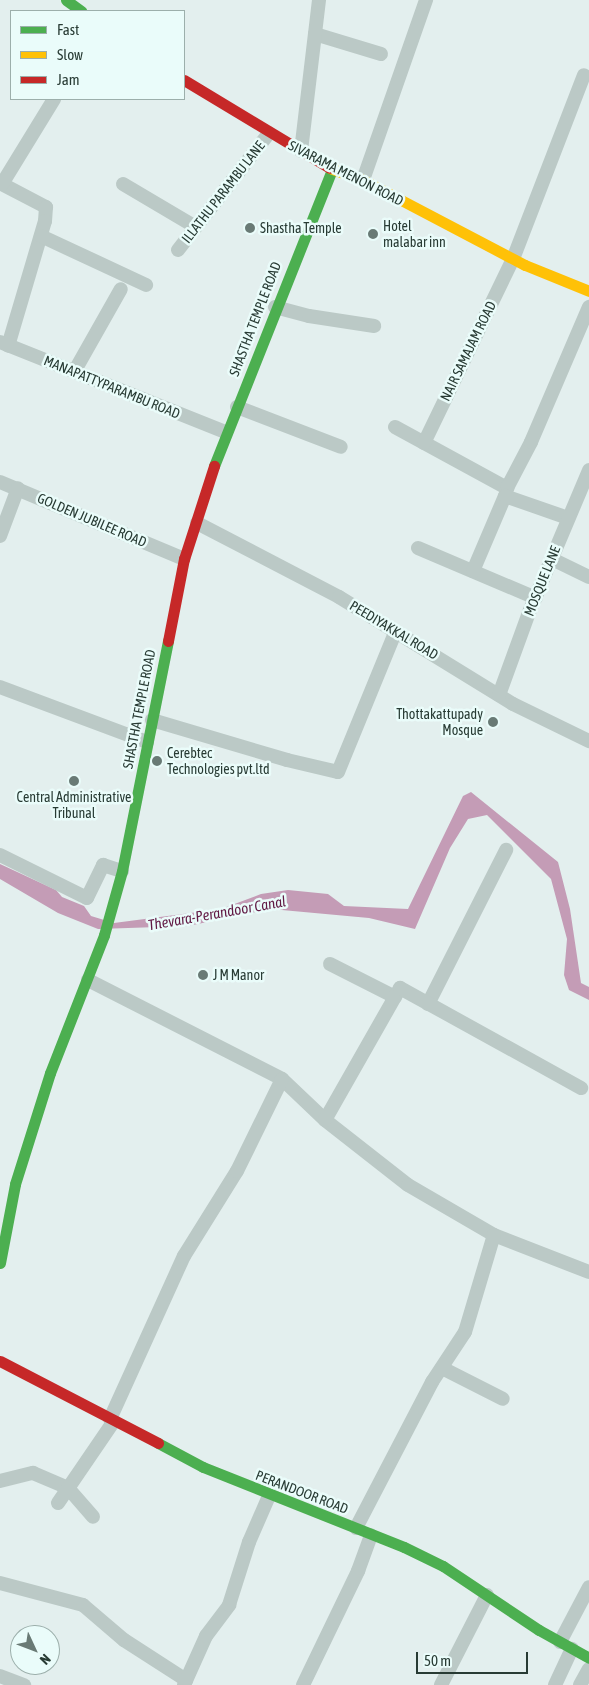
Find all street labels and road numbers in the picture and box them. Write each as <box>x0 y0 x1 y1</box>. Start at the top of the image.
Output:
street label: SIVARAMA MENON ROAD <box>286 137 406 209</box>
street label: ILLATHU PARAMBU LANE <box>178 138 268 246</box>
street label: SHASTHA TEMPLE ROAD <box>225 259 285 379</box>
street label: NAIR SAMAJAM ROAD <box>437 298 499 404</box>
street label: MANAPATTYPARAMBU ROAD <box>41 352 183 422</box>
street label: GOLDEN JUBILEE ROAD <box>35 489 149 551</box>
street label: MOSQUE LANE <box>520 543 564 619</box>
street label: PEEDIYAKKAL ROAD <box>347 597 441 663</box>
street label: SHASTHA TEMPLE ROAD <box>119 648 159 770</box>
street label: PERANDOOR ROAD <box>253 1467 351 1517</box>

